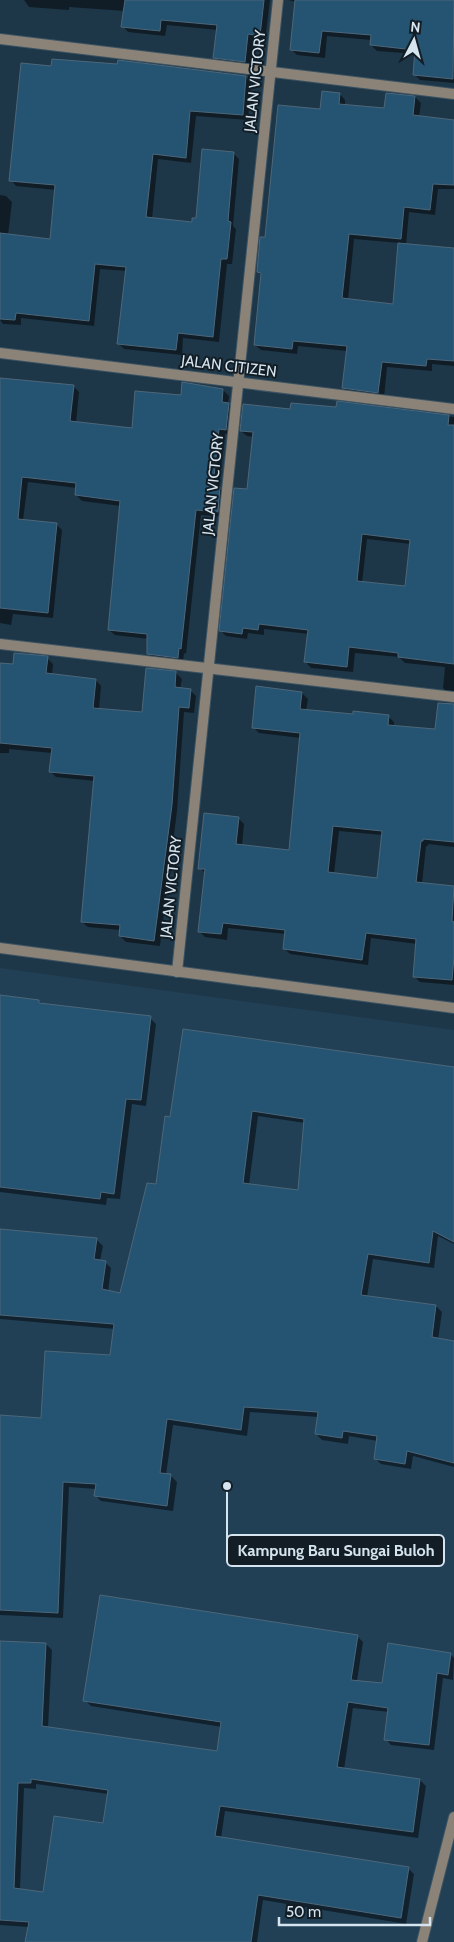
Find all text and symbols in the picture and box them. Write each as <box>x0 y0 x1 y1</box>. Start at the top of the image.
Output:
north arrow <box>389 15 439 65</box>
text: N <box>409 18 421 37</box>
street label: JALAN VICTORY <box>241 29 269 134</box>
street label: JALAN CITIZEN <box>179 351 278 381</box>
street label: JALAN VICTORY <box>199 432 227 537</box>
street label: JALAN VICTORY <box>157 835 185 940</box>
callout: Kampung Baru Sungai Buloh <box>227 1535 444 1566</box>
text: Kampung Baru Sungai Buloh <box>237 1541 435 1560</box>
scale bar <box>279 1894 430 1926</box>
text: 50 m <box>286 1903 321 1921</box>

